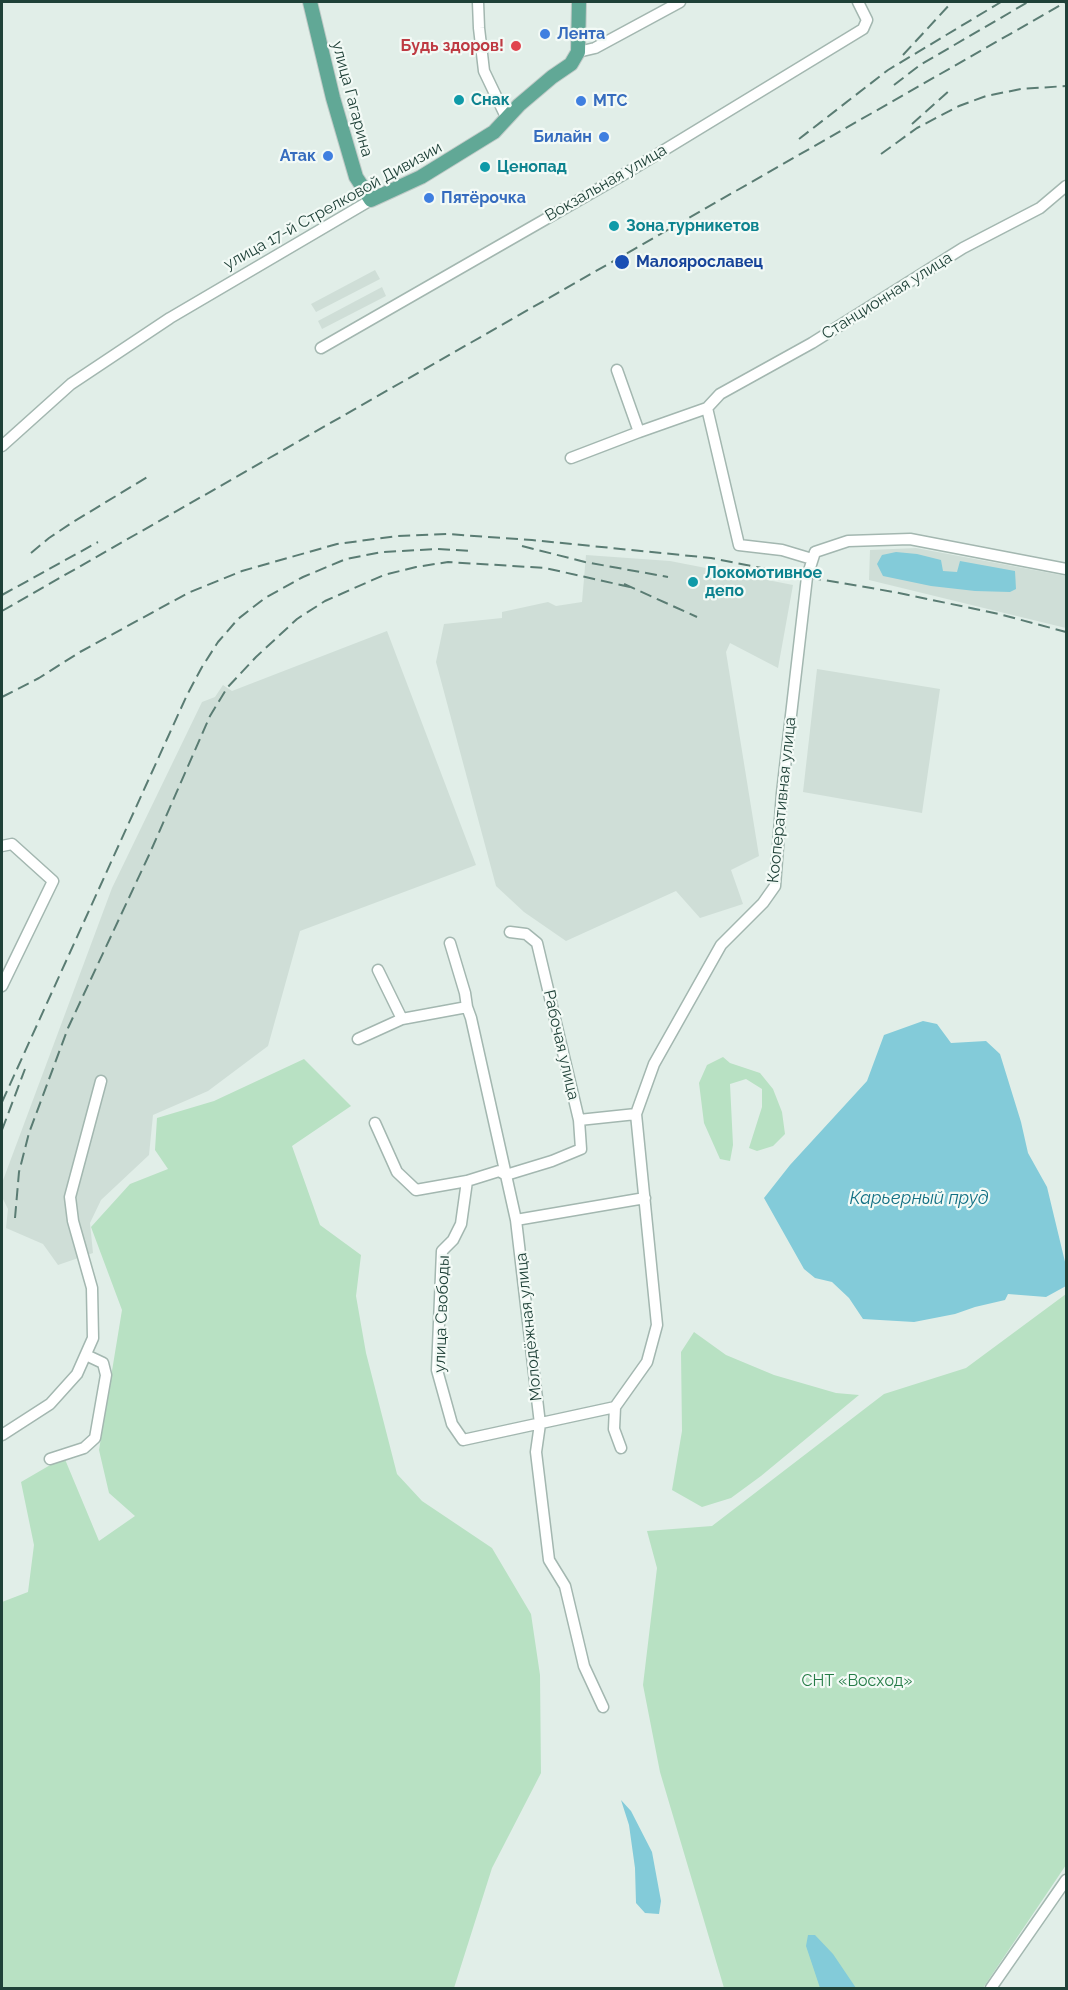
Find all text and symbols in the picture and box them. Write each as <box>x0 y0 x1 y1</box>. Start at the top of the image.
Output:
place label: Лента <box>557 24 605 44</box>
marker: Лента <box>538 27 552 41</box>
place label: Будь здоров! <box>401 36 504 56</box>
street label: улица Гагарина <box>327 39 377 159</box>
marker: Будь здоров! <box>509 39 523 53</box>
place label: Снак <box>471 90 510 110</box>
place label: МТС <box>593 91 627 111</box>
marker: Снак <box>452 93 466 107</box>
marker: МТС <box>574 94 588 108</box>
place label: Билайн <box>533 127 592 147</box>
marker: Билайн <box>597 130 611 144</box>
street label: улица 17-й Стрелковой Дивизии <box>221 138 445 274</box>
street label: Вокзальная улица <box>542 140 670 226</box>
place label: Атак <box>280 146 316 166</box>
marker: Атак <box>321 149 335 163</box>
place label: Ценопад <box>497 157 567 177</box>
marker: Ценопад <box>478 160 492 174</box>
place label: Пятёрочка <box>441 188 526 208</box>
marker: Пятёрочка <box>422 191 436 205</box>
place label: Зона турникетов <box>626 216 759 236</box>
marker: Зона турникетов <box>607 219 621 233</box>
street label: Станционная улица <box>818 248 956 344</box>
place label: Малоярославец <box>636 252 763 272</box>
marker: Малоярославец <box>613 253 631 271</box>
place label: Локомотивное депо <box>705 563 822 601</box>
marker: Локомотивное депо <box>686 575 700 589</box>
street label: Кооперативная улица <box>764 716 800 884</box>
street label: Рабочая улица <box>539 988 583 1102</box>
water label: Карьерный пруд <box>850 1188 988 1210</box>
street label: Молодёжная улица <box>512 1252 546 1402</box>
street label: улица Свободы <box>430 1255 454 1373</box>
park label: СНТ «Восход» <box>802 1671 912 1691</box>

